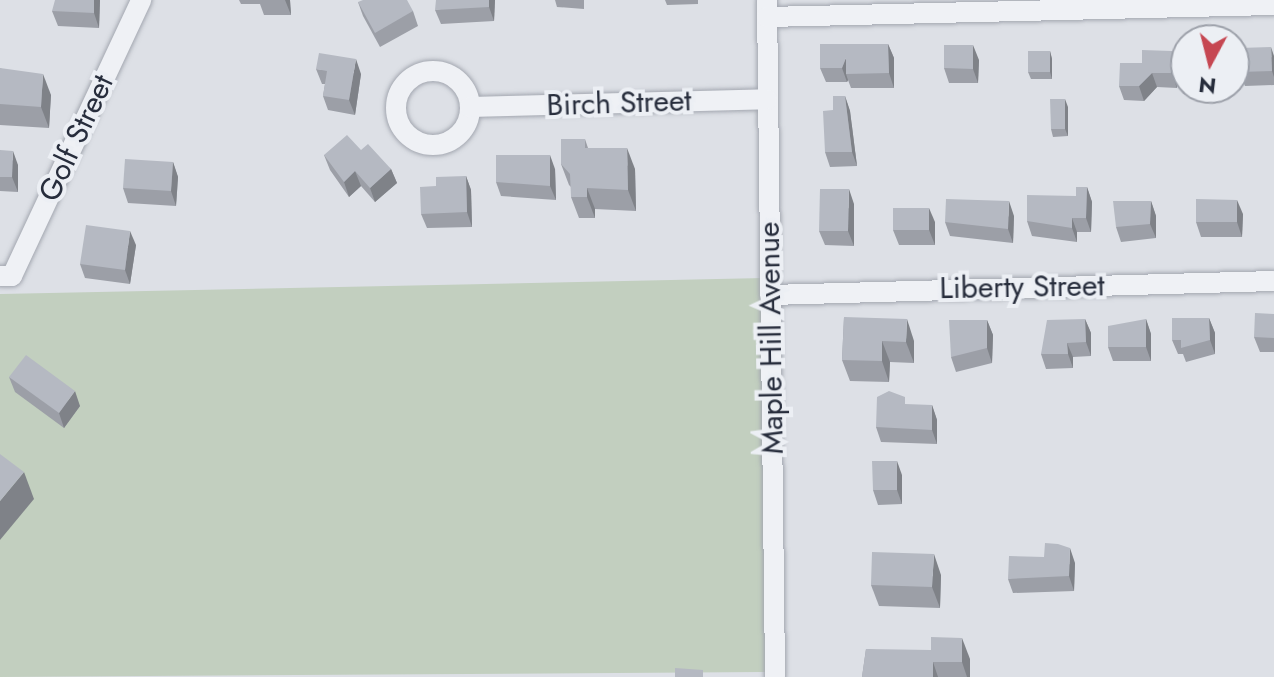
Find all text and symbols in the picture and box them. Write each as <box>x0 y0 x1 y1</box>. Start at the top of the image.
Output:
north arrow <box>1170 24 1250 104</box>
street label: Golf Street <box>31 69 121 207</box>
text: N <box>1197 69 1218 103</box>
street label: Birch Street <box>546 82 692 124</box>
street label: Maple Hill Avenue <box>751 221 791 455</box>
street label: Liberty Street <box>939 268 1105 306</box>

